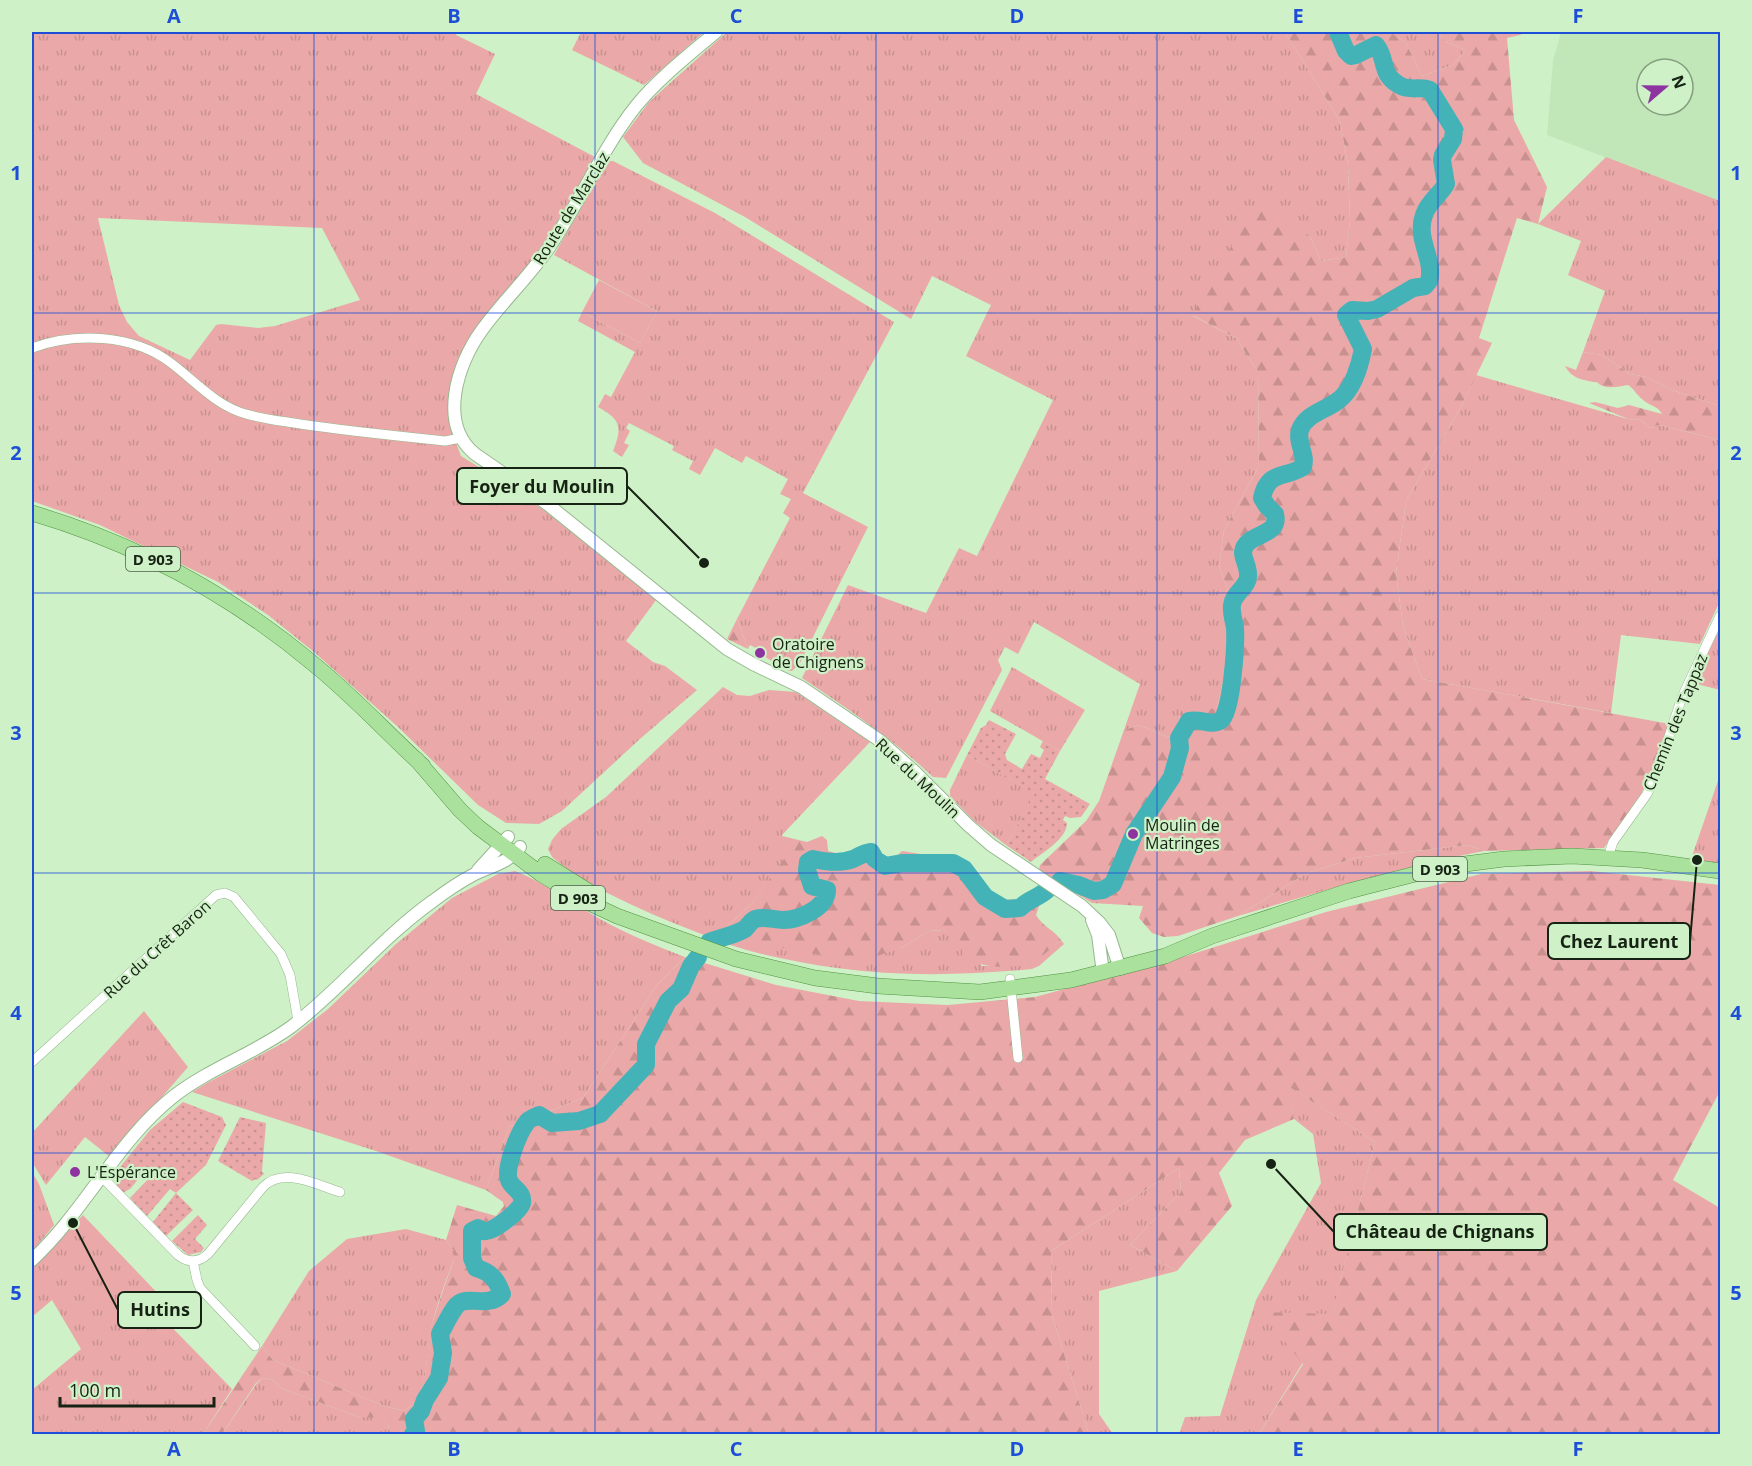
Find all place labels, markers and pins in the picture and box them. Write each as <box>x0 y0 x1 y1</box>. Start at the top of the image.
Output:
callout: Foyer du Moulin <box>457 468 627 504</box>
place label: Oratoire de Chignens <box>772 633 864 673</box>
marker: Oratoire de Chignens <box>753 646 767 660</box>
place label: Moulin de Matringes <box>1145 814 1220 854</box>
marker: Moulin de Matringes <box>1126 827 1140 841</box>
callout: Chez Laurent <box>1548 923 1690 959</box>
place label: L'Espérance <box>87 1161 176 1183</box>
marker: L'Espérance <box>68 1165 82 1179</box>
callout: Château de Chignans <box>1334 1214 1547 1250</box>
callout: Hutins <box>118 1292 201 1328</box>

